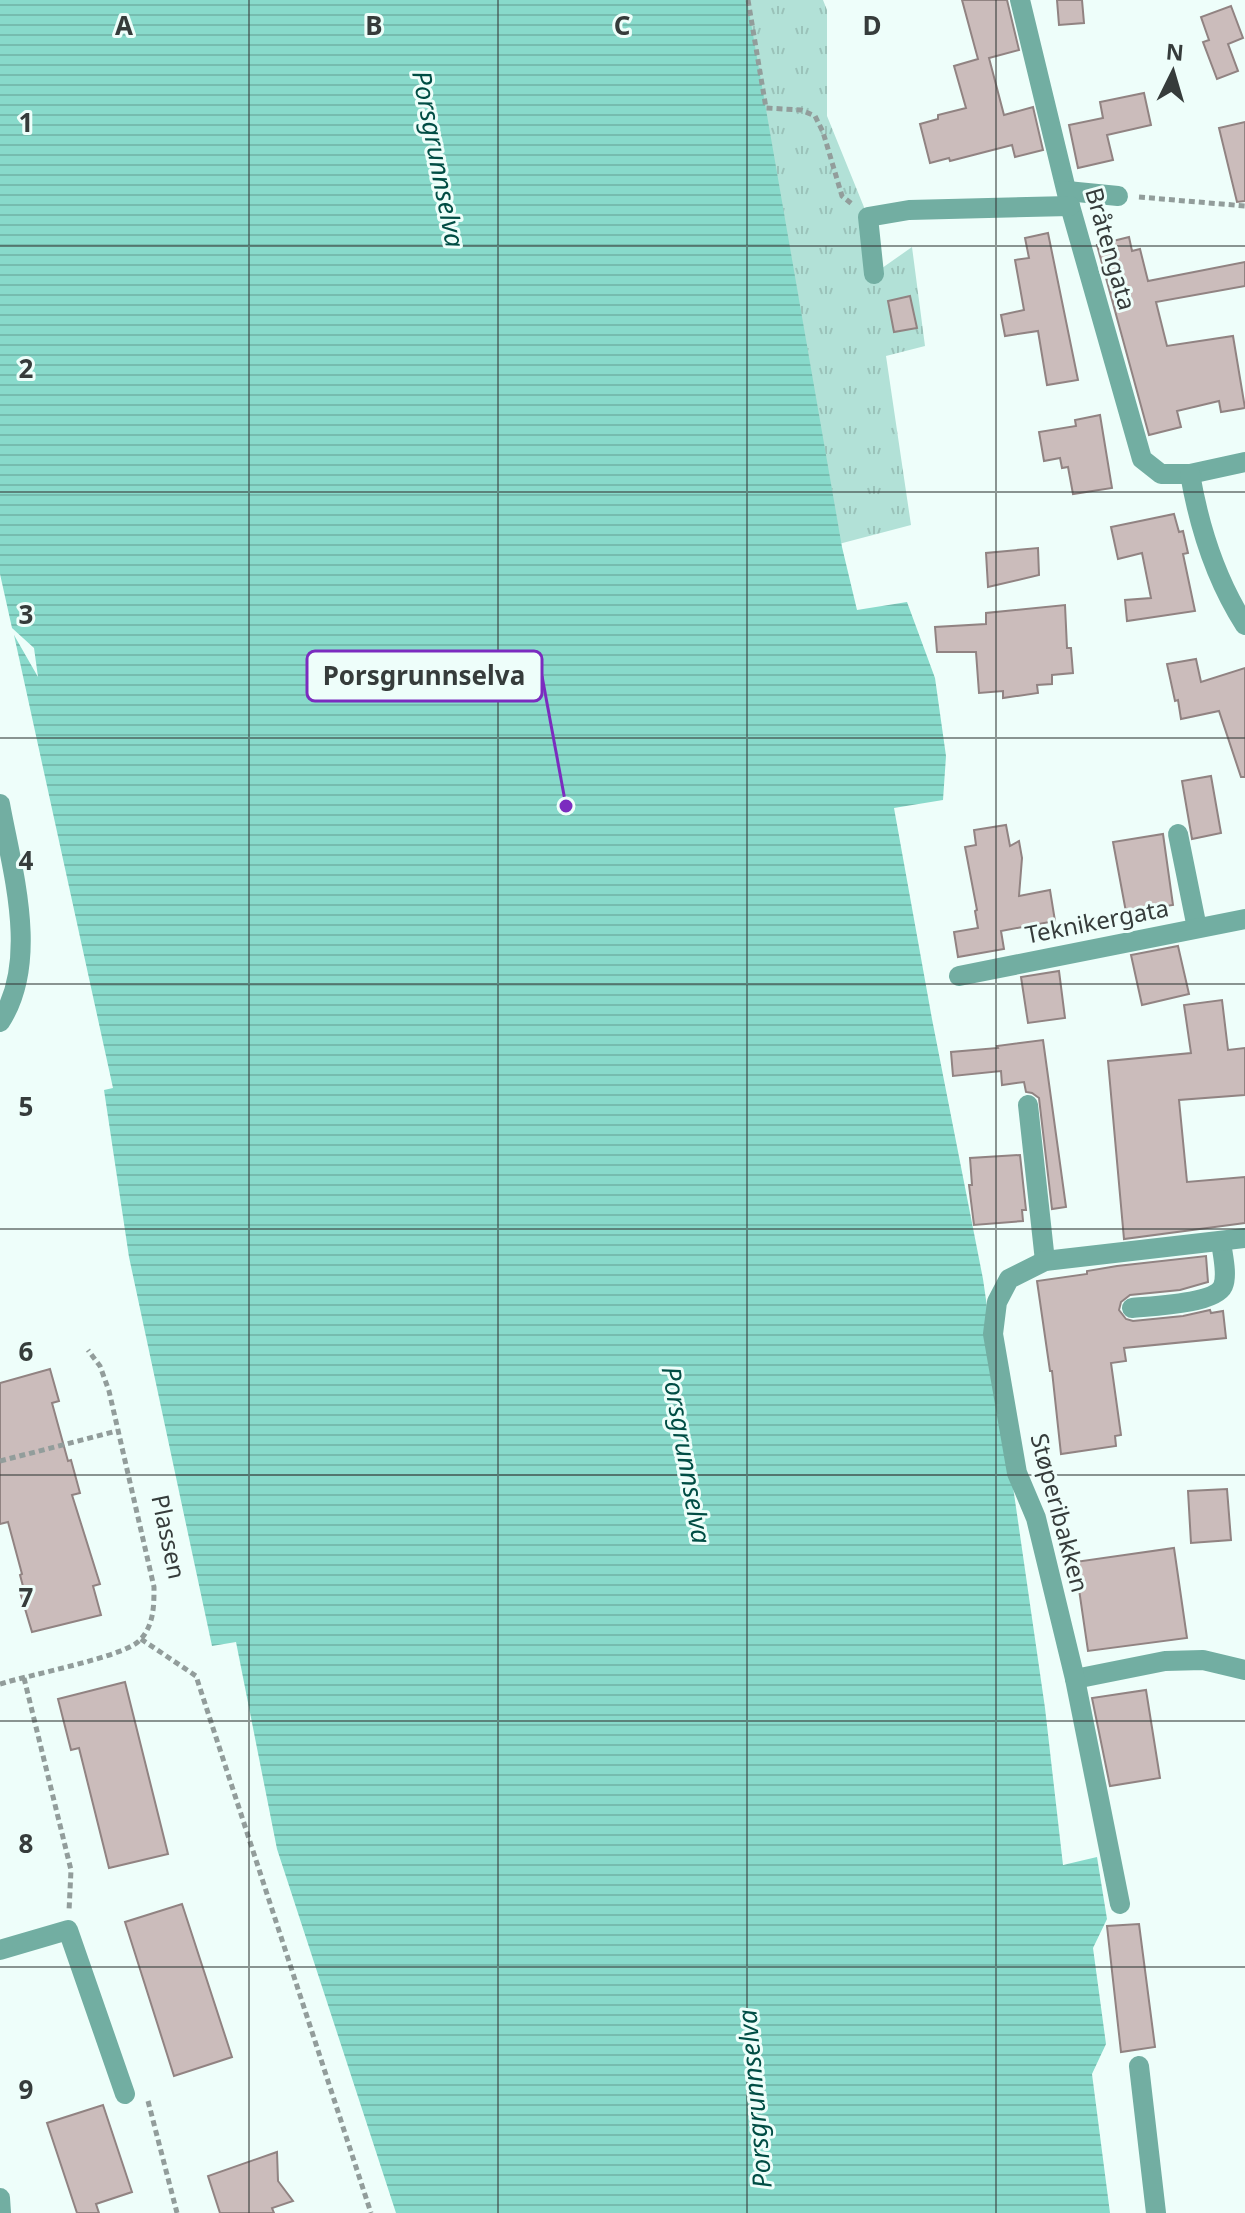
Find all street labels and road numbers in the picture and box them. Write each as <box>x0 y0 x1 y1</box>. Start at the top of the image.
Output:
street label: Bråtengata <box>1078 184 1145 314</box>
street label: Teknikergata <box>1022 890 1171 951</box>
street label: Støperibakken <box>1023 1430 1097 1596</box>
street label: Plassen <box>144 1491 194 1582</box>

